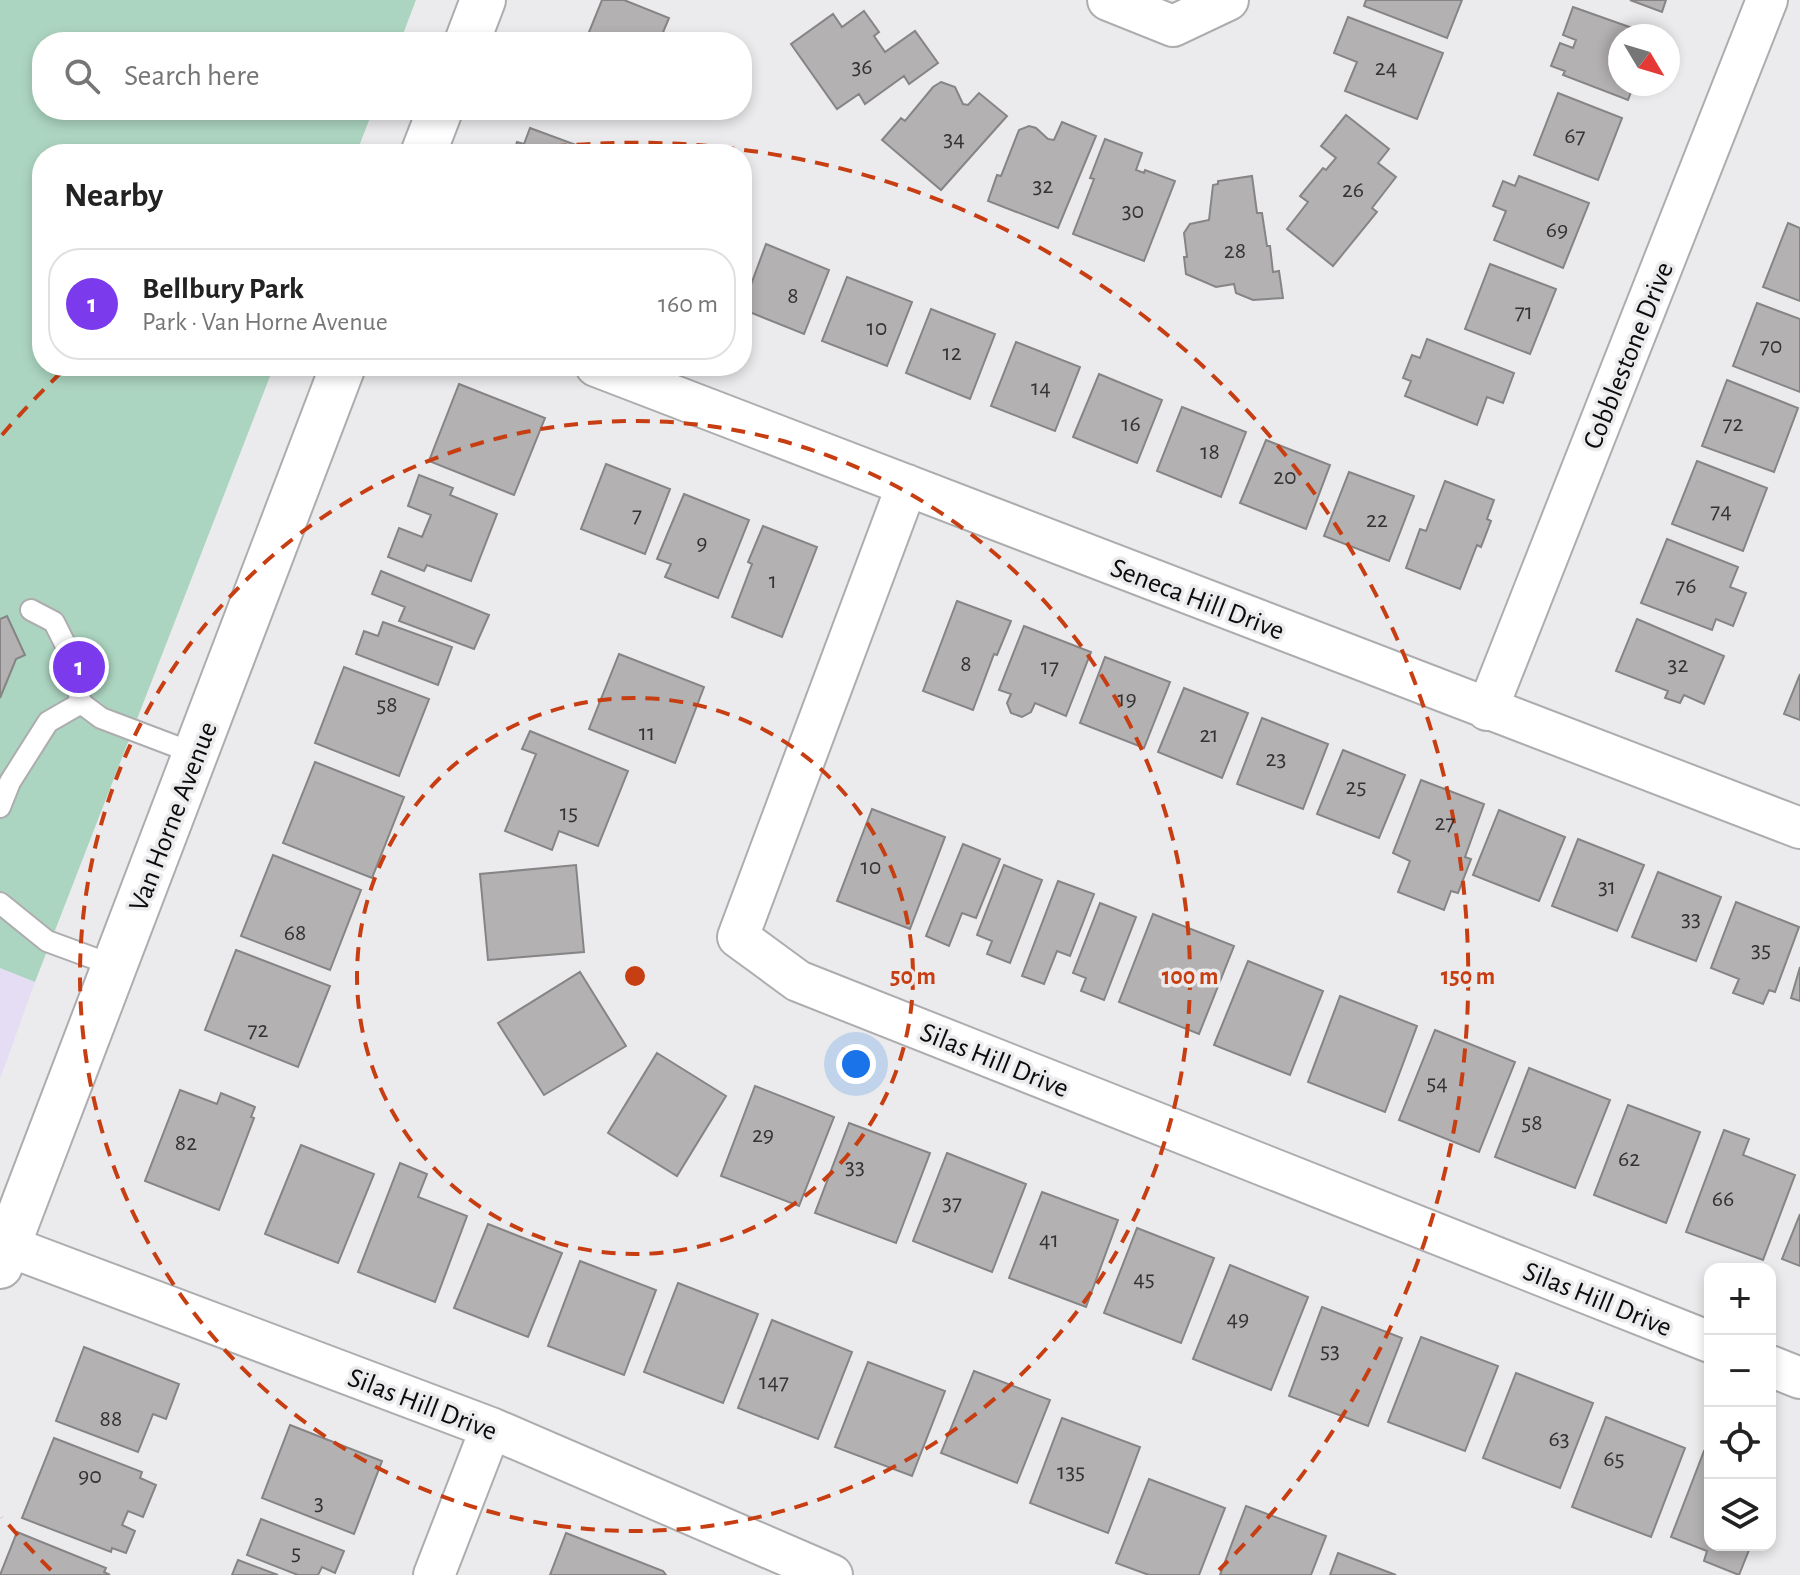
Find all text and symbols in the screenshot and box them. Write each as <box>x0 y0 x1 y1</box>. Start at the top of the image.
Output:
north arrow <box>1608 24 1680 96</box>
search box <box>32 32 752 120</box>
icon: search <box>60 54 104 98</box>
house number: 36 <box>851 55 873 79</box>
house number: 24 <box>1375 56 1397 80</box>
text: Search here <box>124 61 260 91</box>
house number: 67 <box>1564 124 1586 148</box>
house number: 34 <box>943 127 965 151</box>
house number: 32 <box>1033 174 1053 198</box>
house number: 26 <box>1342 178 1364 202</box>
text: Nearby <box>64 179 163 213</box>
house number: 30 <box>1122 199 1144 223</box>
house number: 69 <box>1546 218 1568 242</box>
house number: 28 <box>1224 239 1246 263</box>
street label: Cobblestone Drive <box>1579 258 1679 453</box>
text: Bellbury Park <box>142 274 304 304</box>
house number: 8 <box>787 284 799 308</box>
text: 1 <box>87 291 97 317</box>
text: 160 m <box>658 291 718 317</box>
house number: 71 <box>1515 300 1533 324</box>
text: Park · Van Horne Avenue <box>142 309 388 335</box>
house number: 10 <box>867 316 887 340</box>
house number: 70 <box>1760 334 1782 358</box>
house number: 12 <box>942 341 962 365</box>
house number: 14 <box>1031 376 1051 400</box>
house number: 16 <box>1121 412 1141 436</box>
house number: 72 <box>1723 412 1744 436</box>
house number: 18 <box>1200 440 1220 464</box>
house number: 20 <box>1273 465 1297 489</box>
house number: 74 <box>1710 499 1732 523</box>
house number: 7 <box>632 503 642 527</box>
house number: 22 <box>1366 508 1388 532</box>
house number: 9 <box>696 531 708 555</box>
street label: Seneca Hill Drive <box>1107 554 1288 646</box>
house number: 1 <box>769 569 777 593</box>
house number: 76 <box>1675 574 1697 598</box>
pin: 1 <box>53 637 105 697</box>
house number: 8 <box>960 652 972 676</box>
house number: 32 <box>1668 653 1688 677</box>
house number: 17 <box>1041 655 1059 679</box>
house number: 19 <box>1117 687 1137 711</box>
house number: 58 <box>376 693 398 717</box>
street label: Van Horne Avenue <box>125 718 223 915</box>
house number: 11 <box>639 721 655 745</box>
house number: 21 <box>1199 723 1219 747</box>
house number: 23 <box>1266 747 1286 771</box>
house number: 25 <box>1346 775 1366 799</box>
house number: 15 <box>560 801 578 825</box>
house number: 27 <box>1435 811 1455 835</box>
house number: 10 <box>861 855 881 879</box>
house number: 31 <box>1598 875 1616 899</box>
house number: 33 <box>1681 907 1701 931</box>
house number: 68 <box>284 921 306 945</box>
house number: 35 <box>1751 938 1771 962</box>
centre of rings <box>621 962 649 990</box>
text: 50 m <box>890 965 936 989</box>
text: 100 m <box>1162 965 1218 989</box>
text: 150 m <box>1441 965 1495 989</box>
house number: 72 <box>248 1018 269 1042</box>
street label: Silas Hill Drive <box>916 1018 1072 1103</box>
your location <box>836 1044 876 1084</box>
house number: 54 <box>1426 1071 1448 1095</box>
house number: 58 <box>1521 1111 1543 1135</box>
house number: 29 <box>752 1123 774 1147</box>
house number: 82 <box>175 1131 197 1155</box>
house number: 62 <box>1618 1147 1640 1171</box>
house number: 33 <box>845 1155 865 1179</box>
house number: 66 <box>1712 1187 1734 1211</box>
house number: 37 <box>942 1191 962 1215</box>
house number: 41 <box>1039 1228 1059 1252</box>
street label: Silas Hill Drive <box>1519 1257 1675 1342</box>
map controls <box>1704 1263 1776 1551</box>
button: + <box>1704 1263 1776 1335</box>
house number: 45 <box>1133 1267 1155 1291</box>
house number: 49 <box>1227 1307 1249 1331</box>
button: − <box>1704 1335 1776 1407</box>
house number: 53 <box>1320 1339 1340 1363</box>
street label: Silas Hill Drive <box>344 1364 501 1446</box>
house number: 147 <box>759 1370 789 1394</box>
house number: 88 <box>100 1407 122 1431</box>
button: locate <box>1704 1407 1776 1479</box>
house number: 63 <box>1548 1427 1570 1451</box>
house number: 65 <box>1603 1447 1625 1471</box>
house number: 135 <box>1057 1460 1085 1484</box>
house number: 90 <box>78 1464 102 1488</box>
button: layers <box>1704 1479 1776 1551</box>
house number: 3 <box>314 1491 324 1515</box>
house number: 5 <box>291 1541 301 1565</box>

